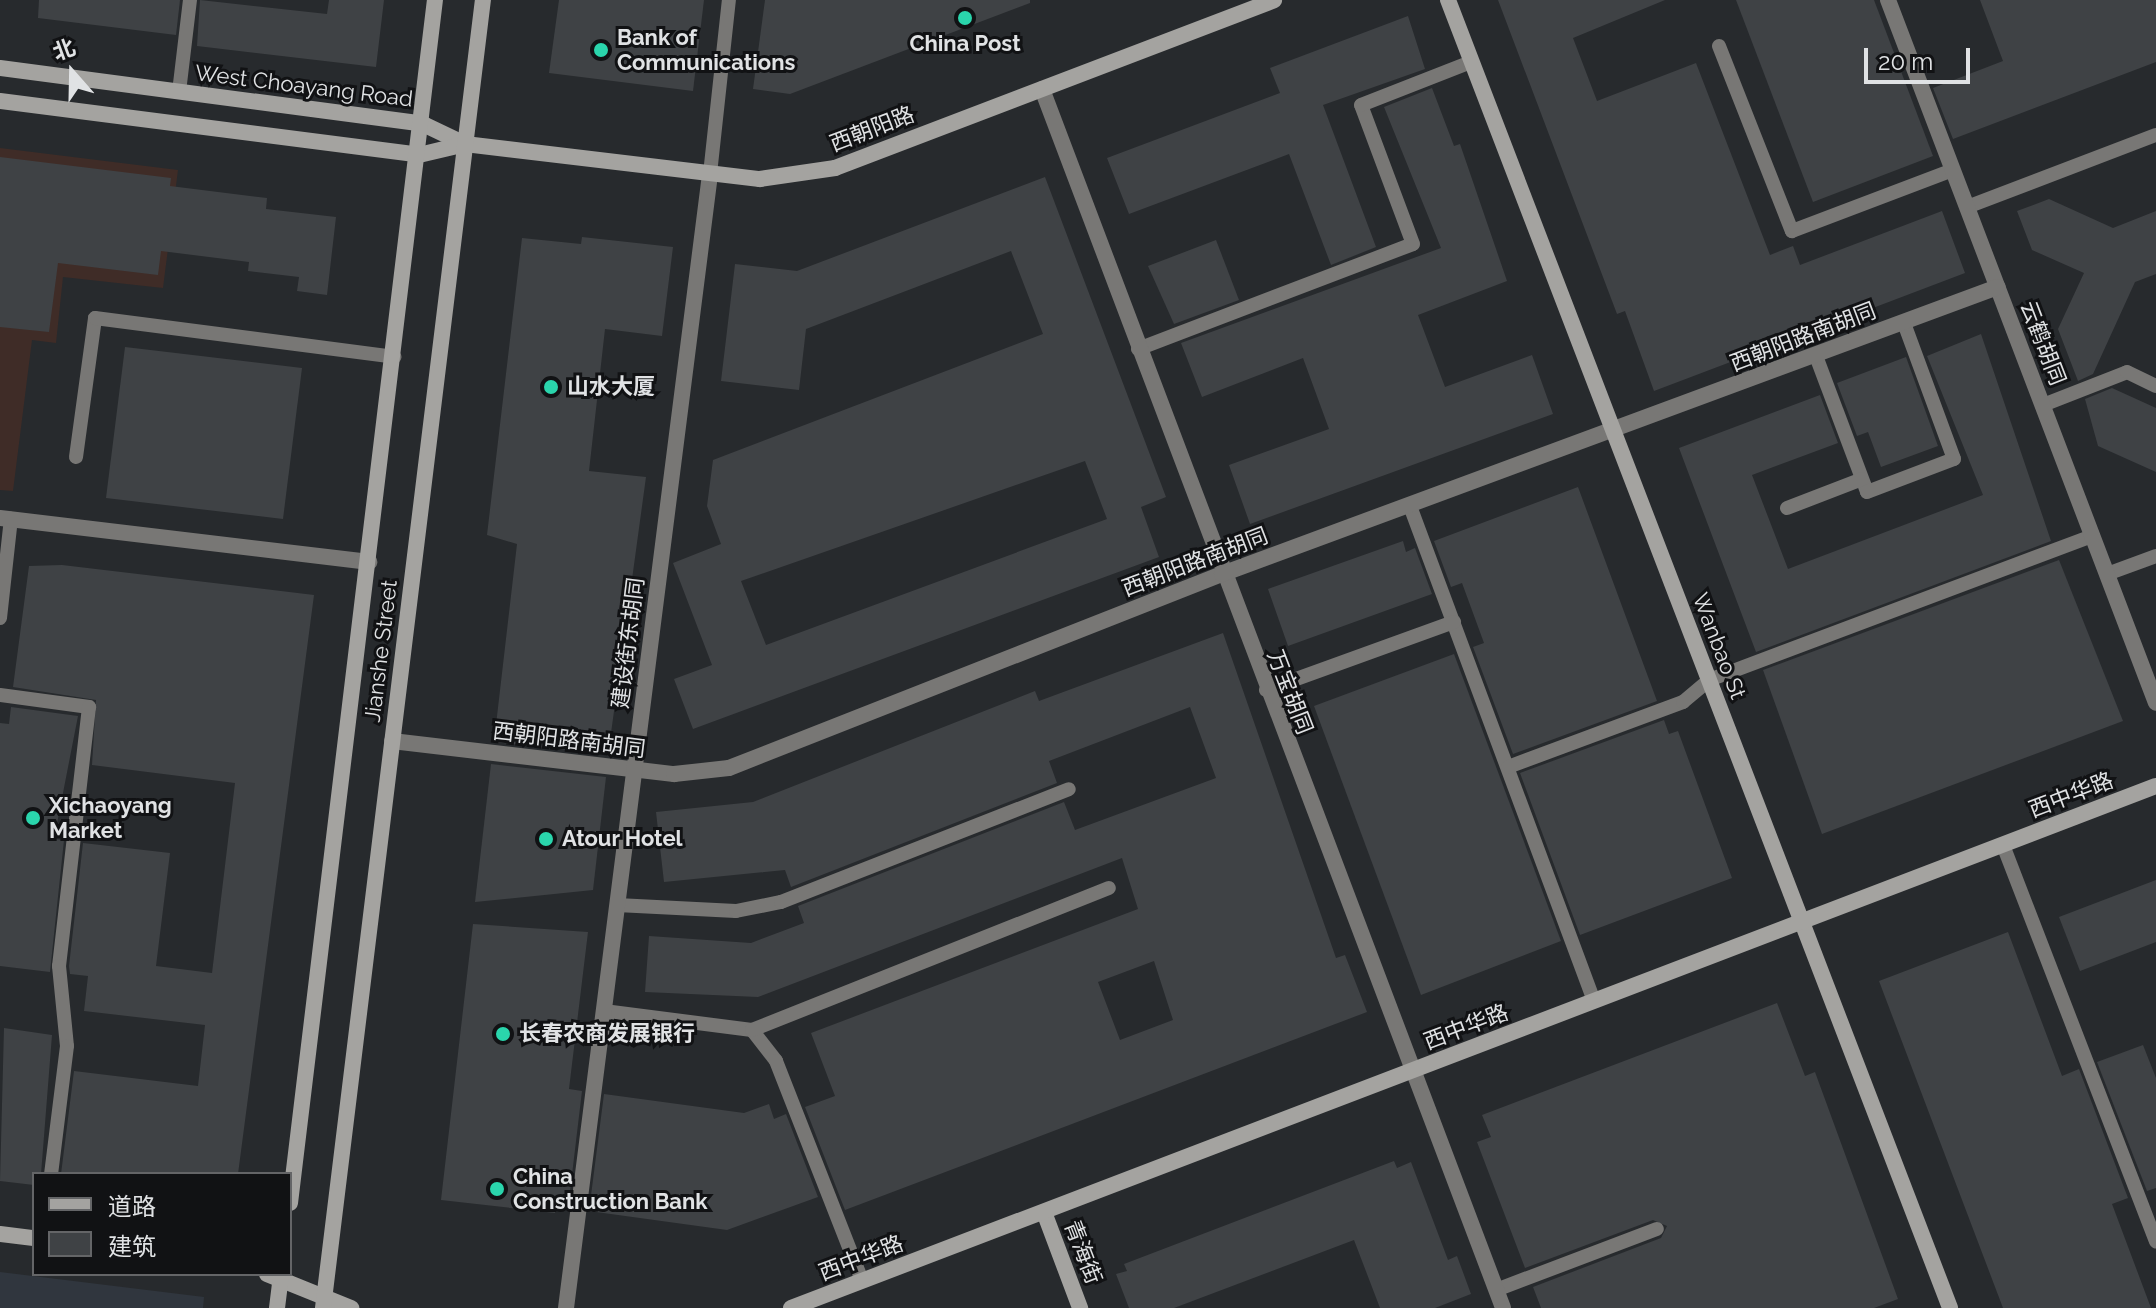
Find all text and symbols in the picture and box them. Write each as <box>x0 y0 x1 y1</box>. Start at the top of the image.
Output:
marker: China Post <box>956 9 974 27</box>
place label: Bank of Communications <box>617 24 795 76</box>
place label: China Post <box>909 31 1021 57</box>
north arrow <box>32 32 112 112</box>
scale bar <box>1868 32 1974 82</box>
text: 北 <box>49 33 79 65</box>
marker: Bank of Communications <box>592 41 610 59</box>
text: 20 m <box>1878 47 1933 76</box>
street label: West Choayang Road <box>194 60 414 112</box>
street label: 西朝阳路 <box>826 101 918 157</box>
street label: 西朝阳路南胡同 <box>1726 297 1880 377</box>
street label: 云鹤胡同 <box>2015 297 2071 389</box>
place label: 山水大厦 <box>567 374 655 400</box>
marker: 山水大厦 <box>542 378 560 396</box>
street label: 西朝阳路南胡同 <box>1118 522 1272 602</box>
street label: 建设街东胡同 <box>607 576 649 710</box>
street label: Jianshe Street <box>359 578 403 724</box>
street label: Wanbao St <box>1687 589 1751 703</box>
street label: 万宝胡同 <box>1262 646 1318 738</box>
street label: 西朝阳路南胡同 <box>491 718 647 762</box>
street label: 西中华路 <box>2025 767 2117 823</box>
place label: Xichaoyang Market <box>49 792 172 844</box>
marker: Xichaoyang Market <box>24 809 42 827</box>
place label: Atour Hotel <box>562 826 683 852</box>
marker: Atour Hotel <box>537 830 555 848</box>
street label: 西中华路 <box>1420 999 1512 1055</box>
place label: 长春农商发展银行 <box>519 1021 695 1047</box>
marker: 长春农商发展银行 <box>494 1025 512 1043</box>
place label: China Construction Bank <box>513 1163 708 1214</box>
legend <box>32 1172 292 1276</box>
marker: China Construction Bank <box>488 1180 506 1198</box>
text: 道路 <box>108 1192 156 1221</box>
street label: 青海街 <box>1059 1216 1107 1288</box>
street label: 西中华路 <box>815 1230 907 1286</box>
text: 建筑 <box>108 1232 156 1261</box>

